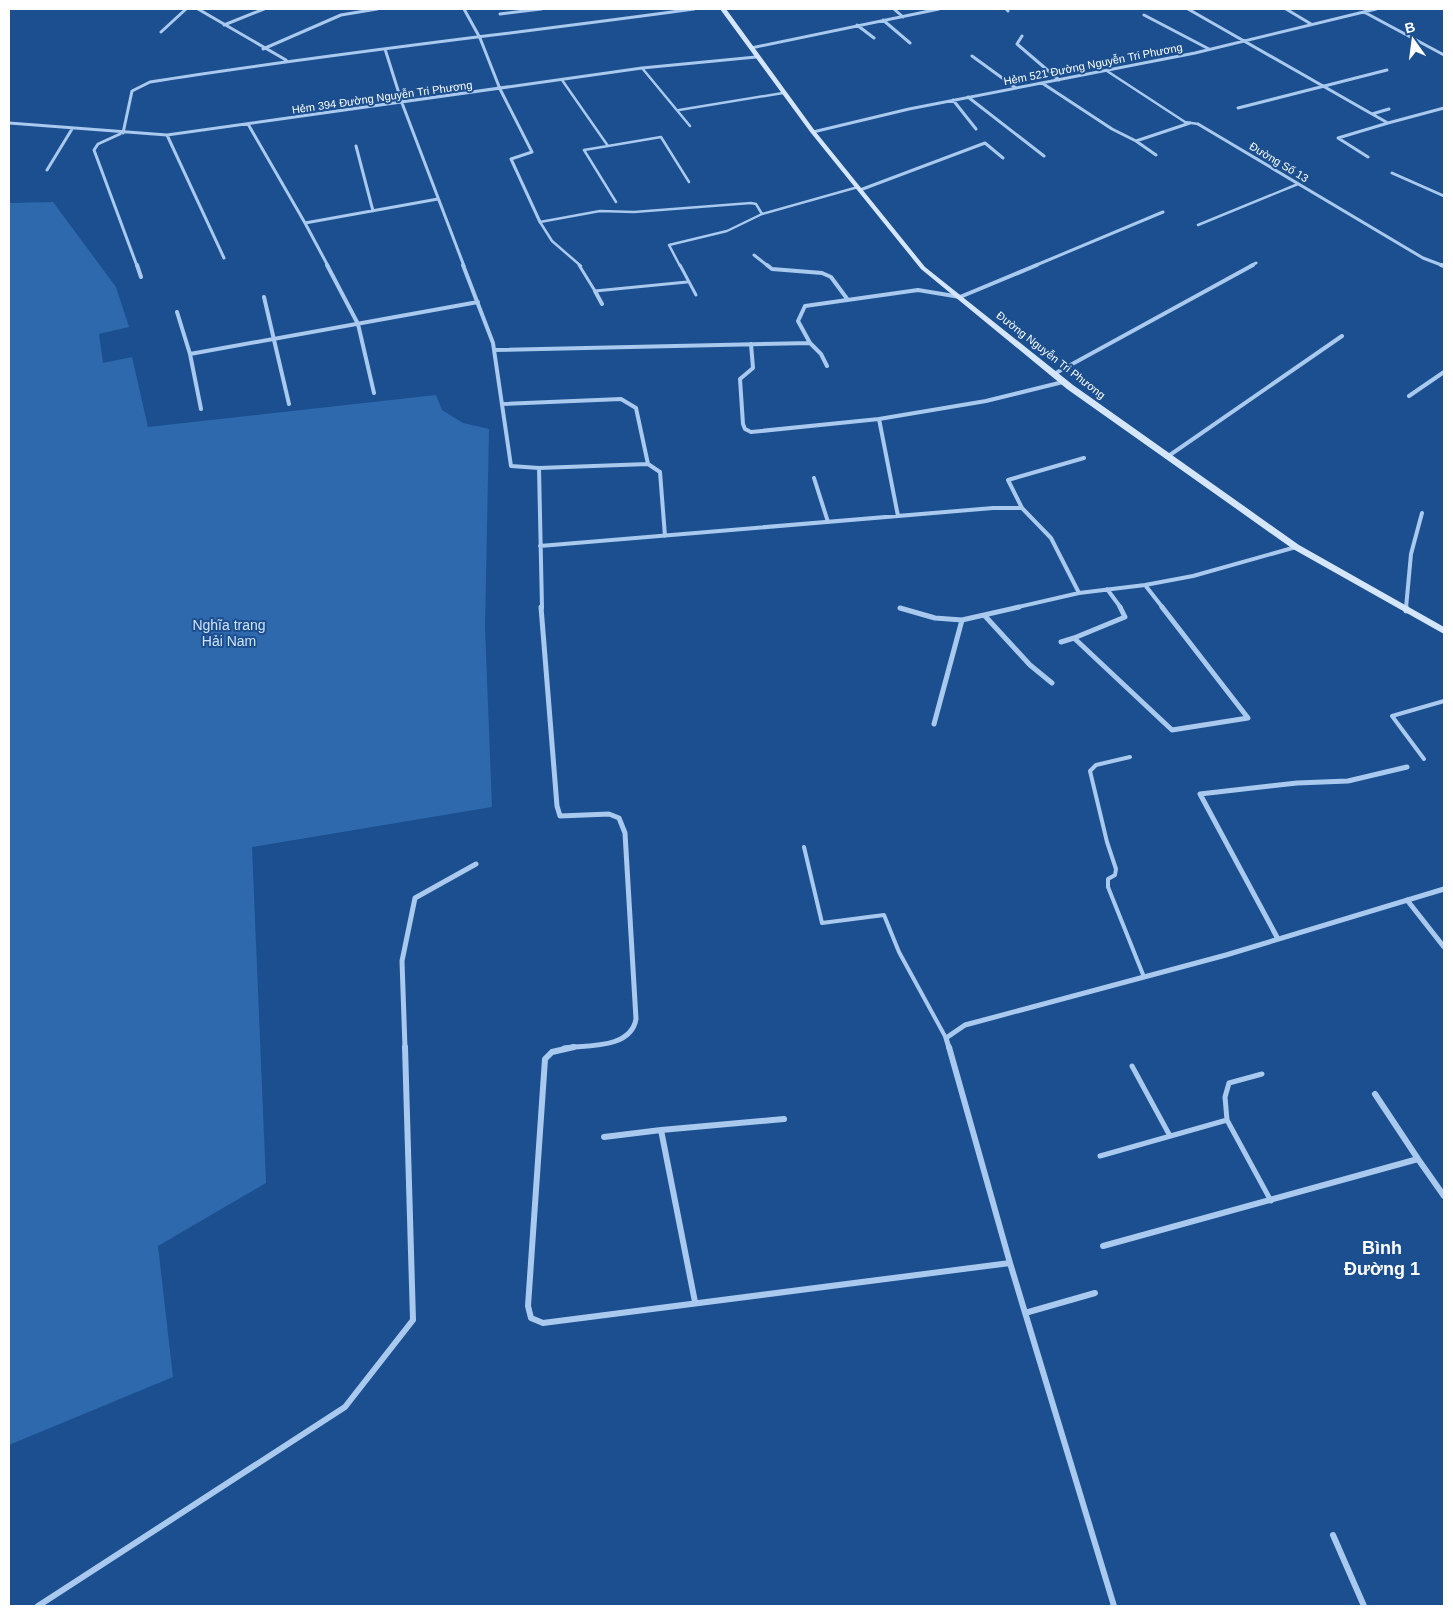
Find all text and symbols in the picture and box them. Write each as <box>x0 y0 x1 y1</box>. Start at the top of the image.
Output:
north arrow <box>1388 15 1438 65</box>
text: B <box>1403 18 1417 36</box>
street label: Hẻm 521 Đường Nguyễn Tri Phương <box>1003 41 1183 87</box>
street label: Hẻm 394 Đường Nguyễn Tri Phương <box>291 78 473 116</box>
street label: Đường Số 13 <box>1247 140 1311 184</box>
street label: Đường Nguyễn Tri Phương <box>994 309 1108 401</box>
park label: Nghĩa trang Hải Nam <box>192 617 266 649</box>
district label: Bình Đường 1 <box>1344 1238 1420 1279</box>

